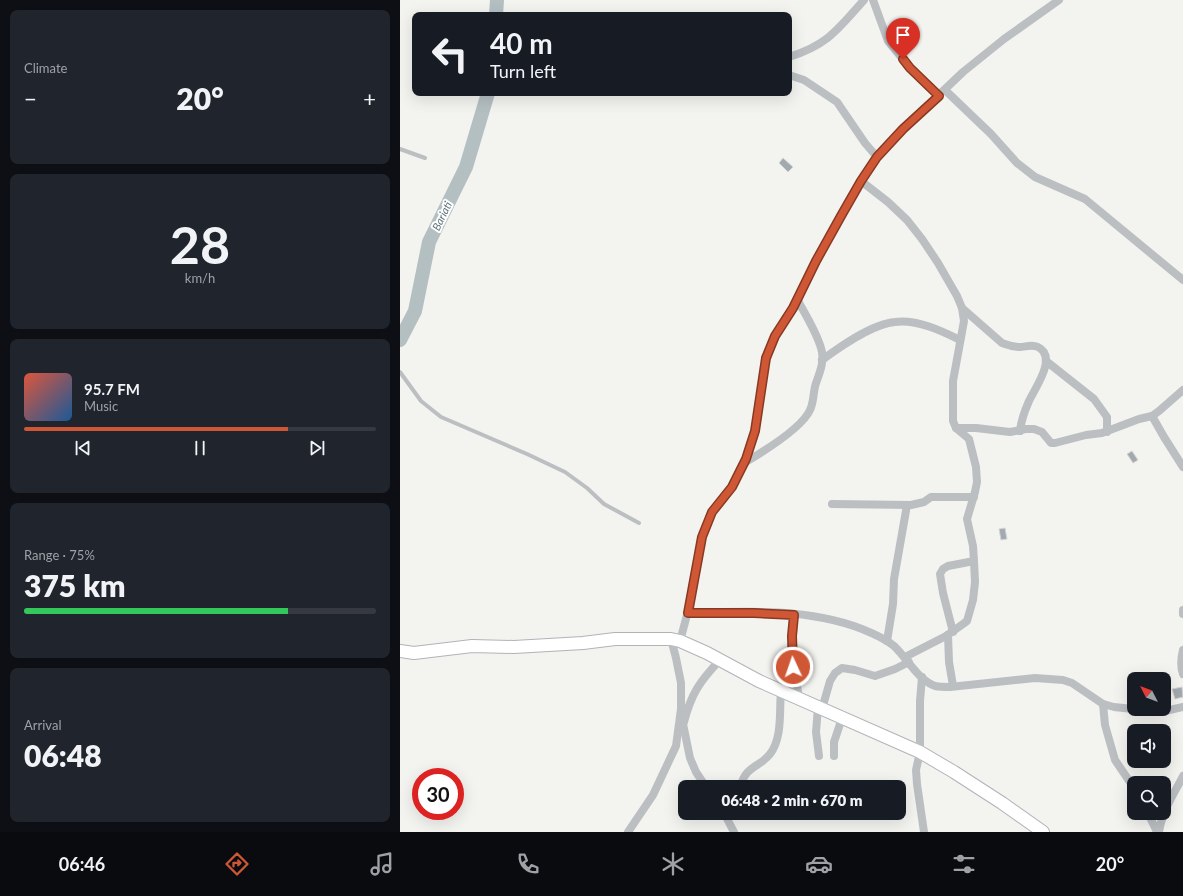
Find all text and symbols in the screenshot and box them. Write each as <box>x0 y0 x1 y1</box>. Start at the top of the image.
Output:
pin <box>886 18 920 59</box>
icon: arrive <box>892 24 914 46</box>
text: 40 m <box>490 26 553 60</box>
icon: left <box>424 28 476 80</box>
text: Climate <box>24 60 67 76</box>
text: Turn left <box>490 60 556 82</box>
text: 20° <box>176 80 224 116</box>
text: − <box>24 85 37 112</box>
text: + <box>363 85 376 112</box>
water label: Bariati <box>429 199 454 232</box>
text: 28 <box>170 213 230 275</box>
text: km/h <box>185 270 215 286</box>
text: 95.7 FM <box>84 380 140 398</box>
text: Music <box>84 398 118 414</box>
icon: previous <box>72 437 94 459</box>
icon: pause <box>189 437 211 459</box>
icon: next <box>306 437 328 459</box>
text: Range · 75% <box>24 547 95 563</box>
text: 375 km <box>24 567 125 603</box>
position arrow <box>772 646 814 688</box>
north arrow <box>1127 672 1171 716</box>
map controls <box>1127 672 1171 820</box>
text: Arrival <box>24 717 61 733</box>
button: sound <box>1127 724 1171 768</box>
text: 06:48 <box>24 737 102 773</box>
speed limit sign: 30 <box>412 768 464 820</box>
button: search <box>1127 776 1171 820</box>
text: 06:48 · 2 min · 670 m <box>721 791 863 809</box>
icon: directions <box>223 850 251 878</box>
icon: music <box>368 850 396 878</box>
icon: phone <box>514 850 542 878</box>
icon: climate <box>659 850 687 878</box>
icon: car <box>805 850 833 878</box>
icon: filters <box>950 850 978 878</box>
text: 06:46 <box>59 853 105 875</box>
text: 20° <box>1096 853 1124 875</box>

